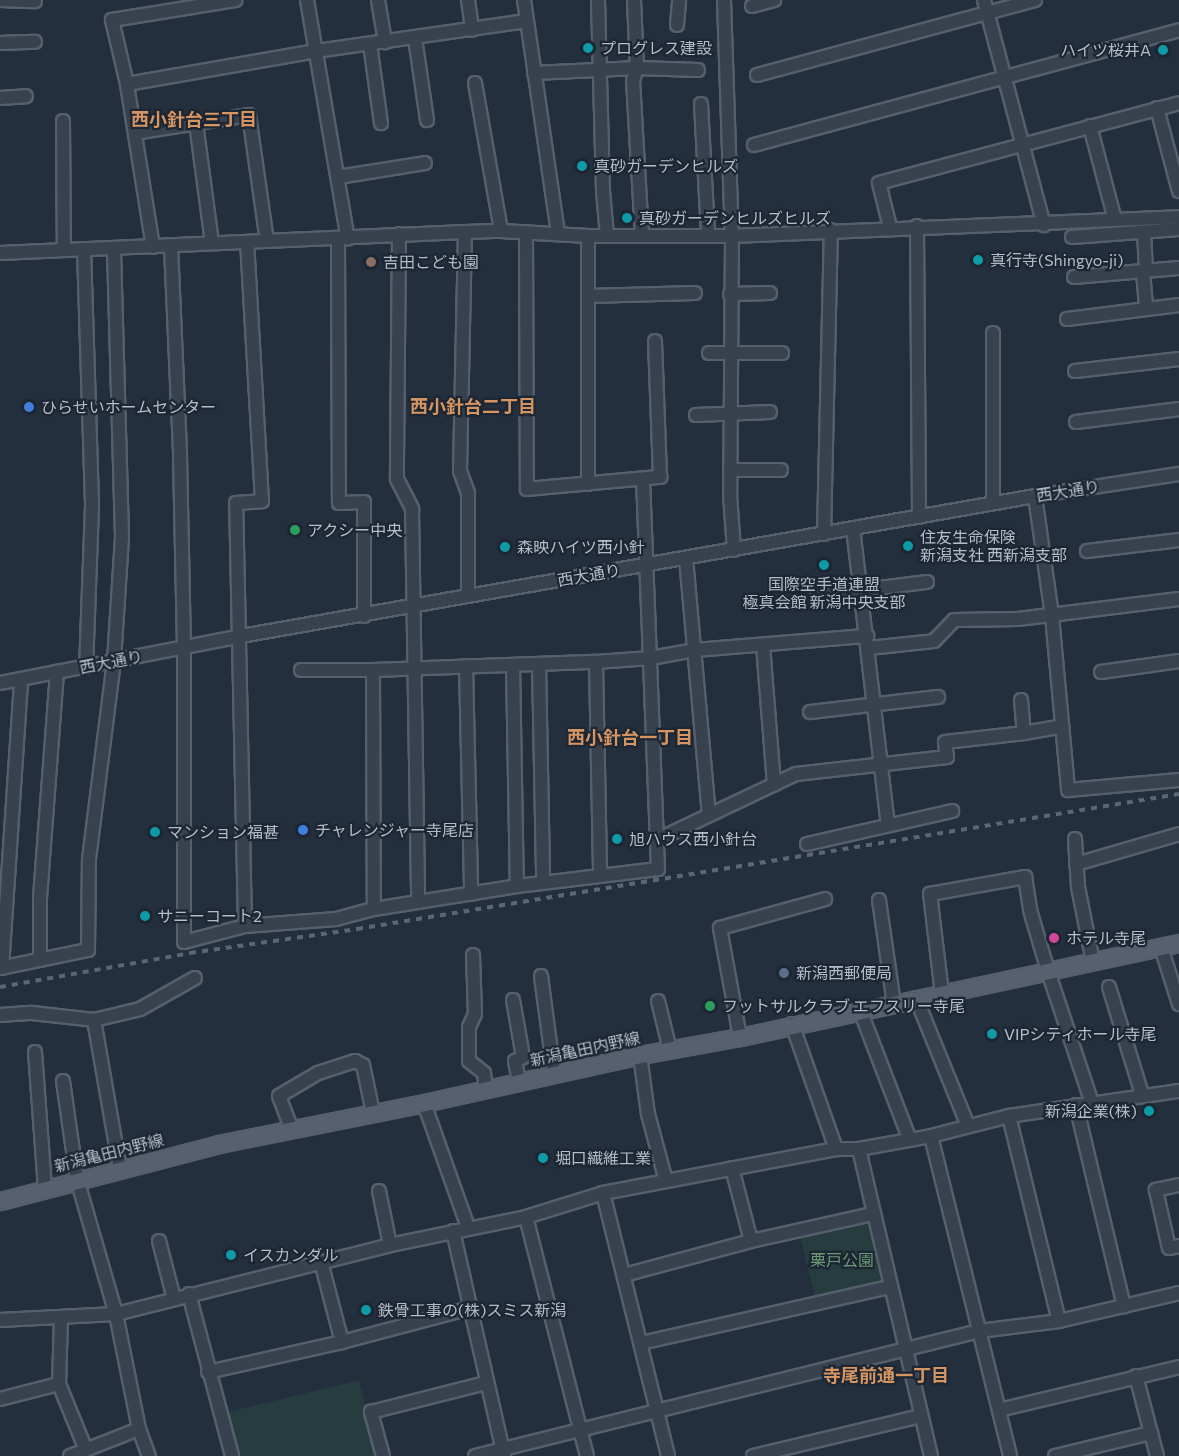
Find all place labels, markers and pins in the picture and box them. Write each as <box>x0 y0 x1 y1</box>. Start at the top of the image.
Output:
place label: プログレス建設 <box>600 38 712 58</box>
place label: ハイツ桜井A <box>1060 40 1151 60</box>
marker: プログレス建設 <box>581 41 595 55</box>
marker: ハイツ桜井A <box>1156 43 1170 57</box>
place label: 真砂ガーデンヒルズ <box>594 156 738 176</box>
marker: 真砂ガーデンヒルズ <box>575 159 589 173</box>
place label: 真砂ガーデンヒルズヒルズ <box>639 208 831 228</box>
marker: 真砂ガーデンヒルズヒルズ <box>620 211 634 225</box>
place label: 真行寺(Shingyo-ji) <box>990 250 1123 270</box>
place label: 吉田こども園 <box>383 252 479 272</box>
marker: 真行寺(Shingyo-ji) <box>971 253 985 267</box>
marker: 吉田こども園 <box>364 255 378 269</box>
place label: ひらせいホームセンター <box>41 397 217 417</box>
marker: ひらせいホームセンター <box>22 400 36 414</box>
place label: アクシー中央 <box>307 520 403 540</box>
marker: アクシー中央 <box>288 523 302 537</box>
place label: 住友生命保険 新潟支社 西新潟支部 <box>920 527 1067 565</box>
place label: 森映ハイツ西小針 <box>517 537 645 557</box>
marker: 住友生命保険 新潟支社 西新潟支部 <box>901 539 915 553</box>
marker: 森映ハイツ西小針 <box>498 540 512 554</box>
marker: 国際空手道連盟 極真会館 新潟中央支部 <box>817 558 831 572</box>
place label: 国際空手道連盟 極真会館 新潟中央支部 <box>742 574 906 612</box>
place label: チャレンジャー寺尾店 <box>315 820 475 840</box>
place label: マンション福甚 <box>167 822 279 842</box>
marker: チャレンジャー寺尾店 <box>296 823 310 837</box>
marker: マンション福甚 <box>148 825 162 839</box>
place label: 旭ハウス西小針台 <box>629 829 757 849</box>
marker: 旭ハウス西小針台 <box>610 832 624 846</box>
place label: サニーコート2 <box>157 906 262 926</box>
marker: サニーコート2 <box>138 909 152 923</box>
place label: ホテル寺尾 <box>1066 928 1146 948</box>
marker: ホテル寺尾 <box>1047 931 1061 945</box>
place label: 新潟西郵便局 <box>796 963 892 983</box>
marker: 新潟西郵便局 <box>777 966 791 980</box>
place label: フットサルクラブ エフスリー寺尾 <box>722 996 965 1016</box>
marker: フットサルクラブ エフスリー寺尾 <box>703 999 717 1013</box>
place label: VIPシティホール寺尾 <box>1004 1024 1157 1044</box>
marker: VIPシティホール寺尾 <box>985 1027 999 1041</box>
place label: 新潟企業(株) <box>1045 1101 1137 1121</box>
marker: 新潟企業(株) <box>1142 1104 1156 1118</box>
place label: 堀口繊維工業 <box>555 1148 651 1168</box>
marker: 堀口繊維工業 <box>536 1151 550 1165</box>
place label: イスカンダル <box>243 1245 339 1265</box>
marker: イスカンダル <box>224 1248 238 1262</box>
place label: 鉄骨工事の(株)スミス新潟 <box>378 1300 566 1320</box>
marker: 鉄骨工事の(株)スミス新潟 <box>359 1303 373 1317</box>

